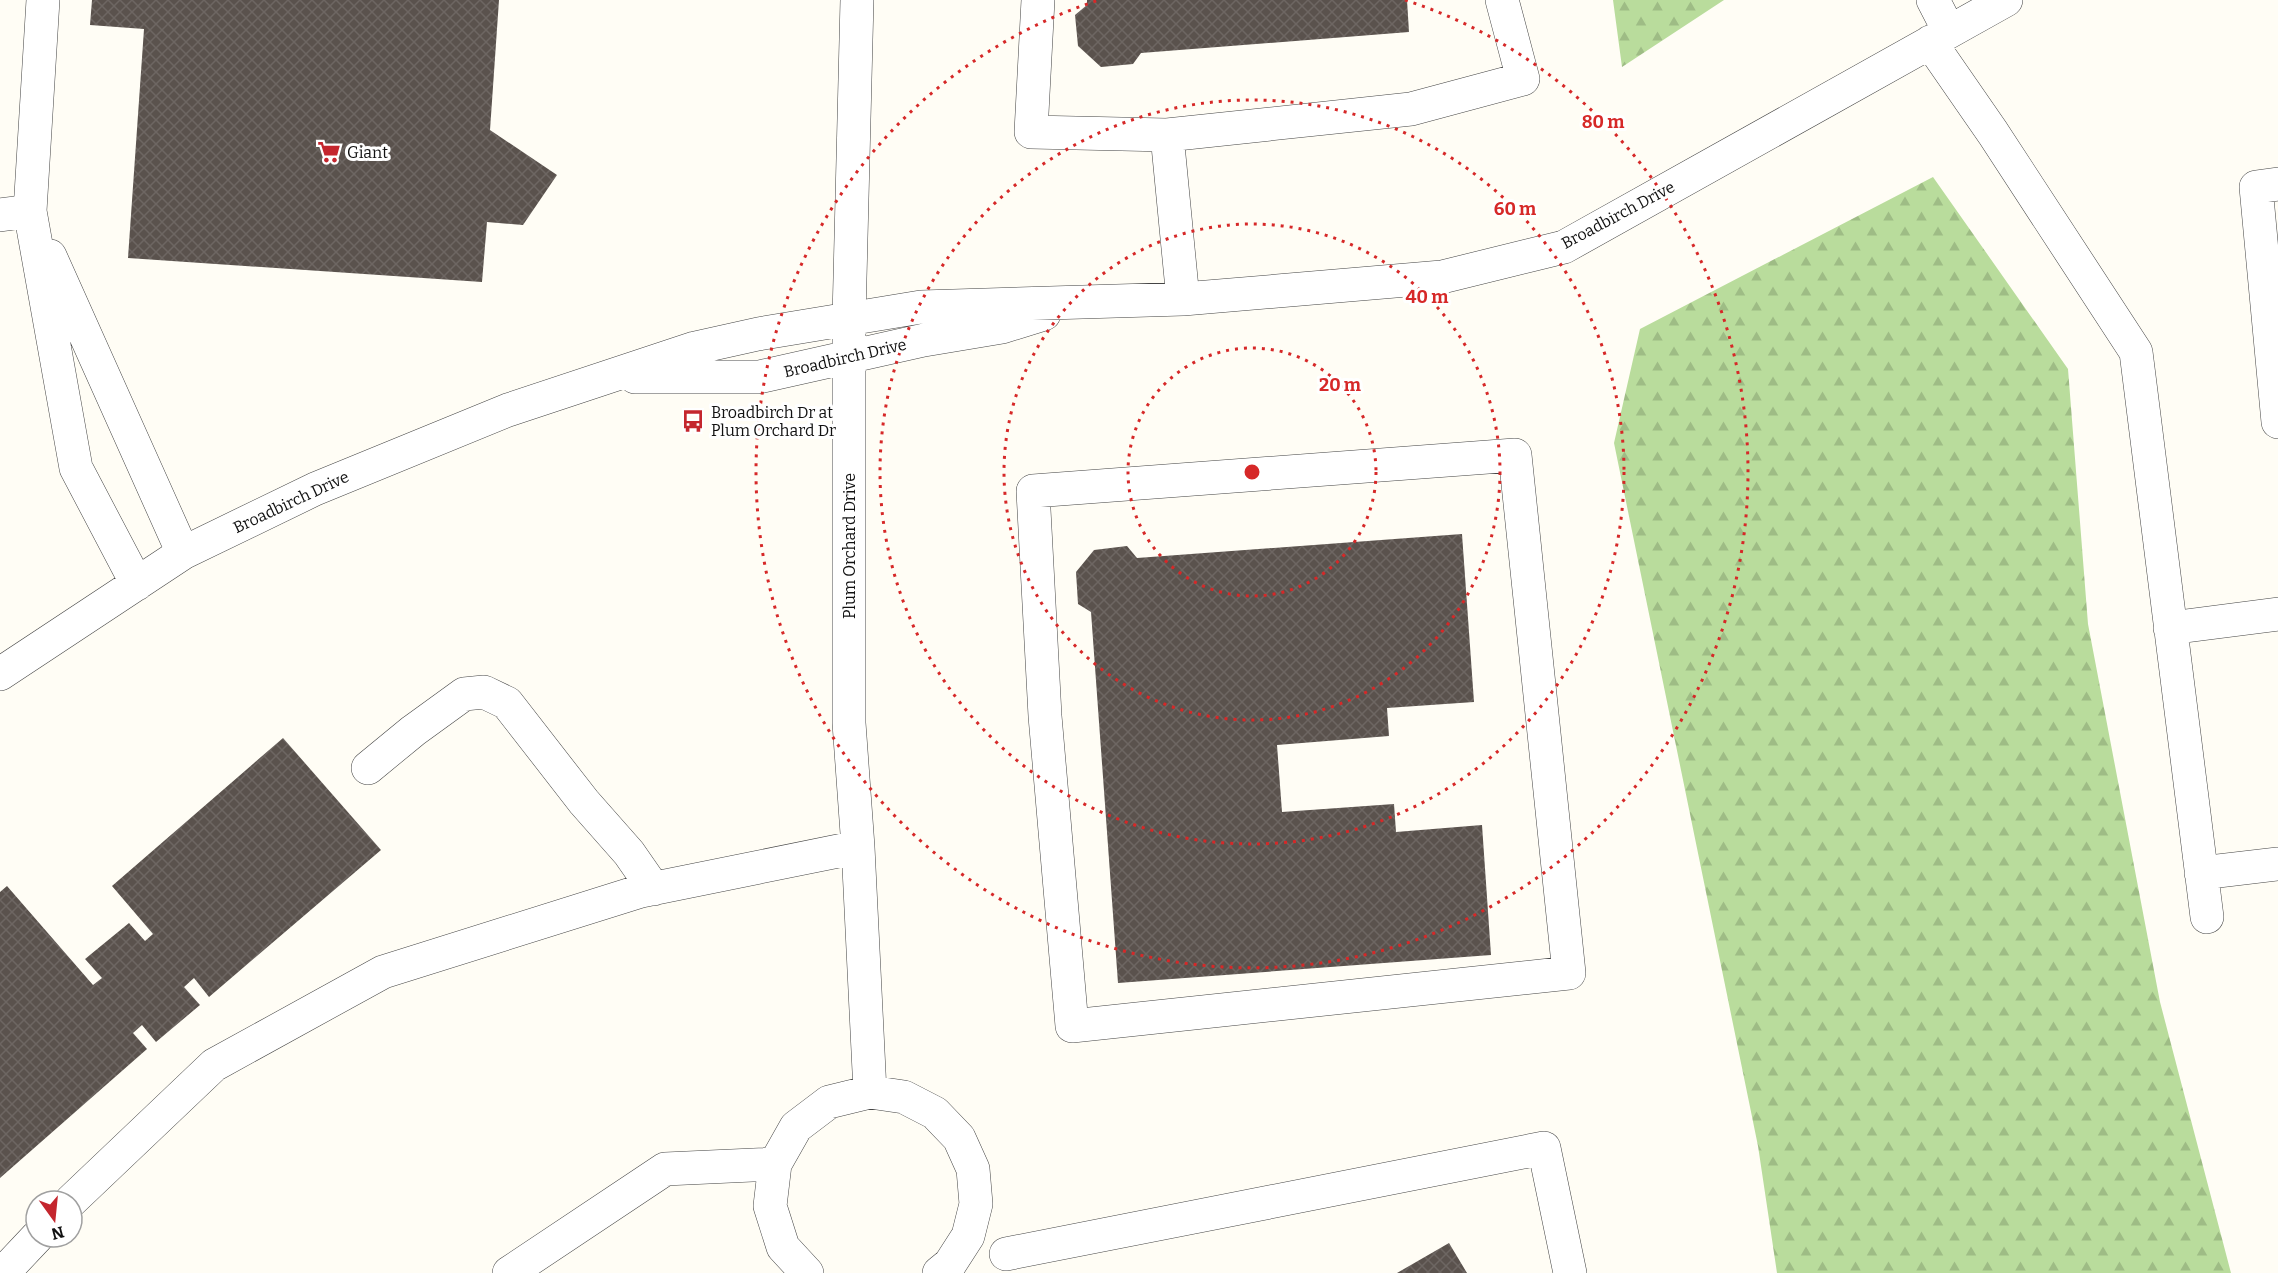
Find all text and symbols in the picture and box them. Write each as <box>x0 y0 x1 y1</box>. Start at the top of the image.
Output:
text: 80 m <box>1582 111 1624 133</box>
supermarket icon: Giant <box>316 139 342 165</box>
place label: Giant <box>347 143 388 162</box>
street label: Broadbirch Drive <box>1558 177 1678 253</box>
text: 60 m <box>1494 198 1536 220</box>
text: 40 m <box>1406 286 1448 308</box>
street label: Broadbirch Drive <box>782 335 908 381</box>
text: 20 m <box>1319 374 1361 396</box>
place label: Broadbirch Dr at Plum Orchard Dr <box>711 403 836 440</box>
bus stop icon: Broadbirch Dr at Plum Orchard Dr <box>680 408 706 434</box>
centre of rings <box>1242 462 1262 482</box>
street label: Broadbirch Drive <box>230 467 352 537</box>
street label: Plum Orchard Drive <box>840 473 859 619</box>
north arrow <box>24 1189 84 1249</box>
text: N <box>49 1222 66 1244</box>

